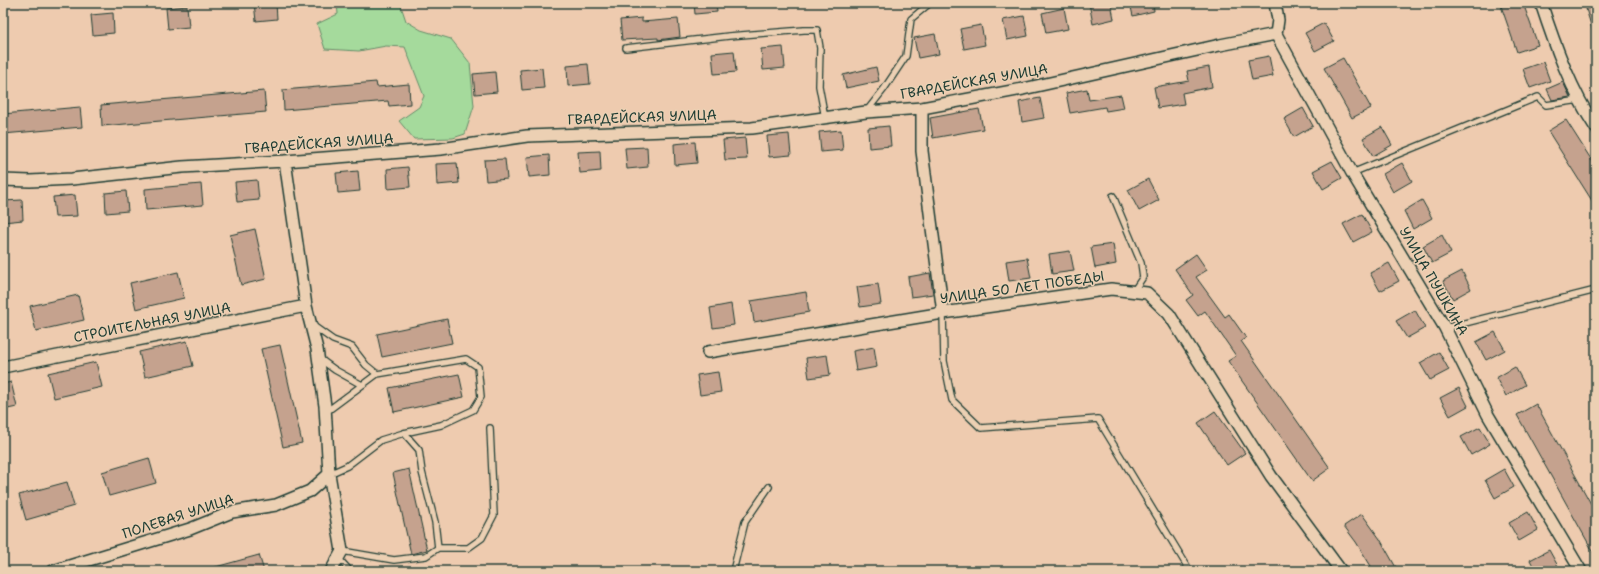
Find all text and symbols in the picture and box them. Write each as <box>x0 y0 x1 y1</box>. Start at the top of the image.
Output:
street label: ГВАРДЕЙСКАЯ УЛИЦА <box>899 59 1049 103</box>
street label: ГВАРДЕЙСКАЯ УЛИЦА <box>567 105 717 129</box>
street label: ГВАРДЕЙСКАЯ УЛИЦА <box>244 129 394 157</box>
street label: УЛИЦА ПУШКИНА <box>1396 223 1472 339</box>
street label: УЛИЦА 50 ЛЕТ ПОБЕДЫ <box>939 267 1105 307</box>
street label: СТРОИТЕЛЬНАЯ УЛИЦА <box>72 298 232 346</box>
street label: ПОЛЕВАЯ УЛИЦА <box>120 489 236 543</box>

